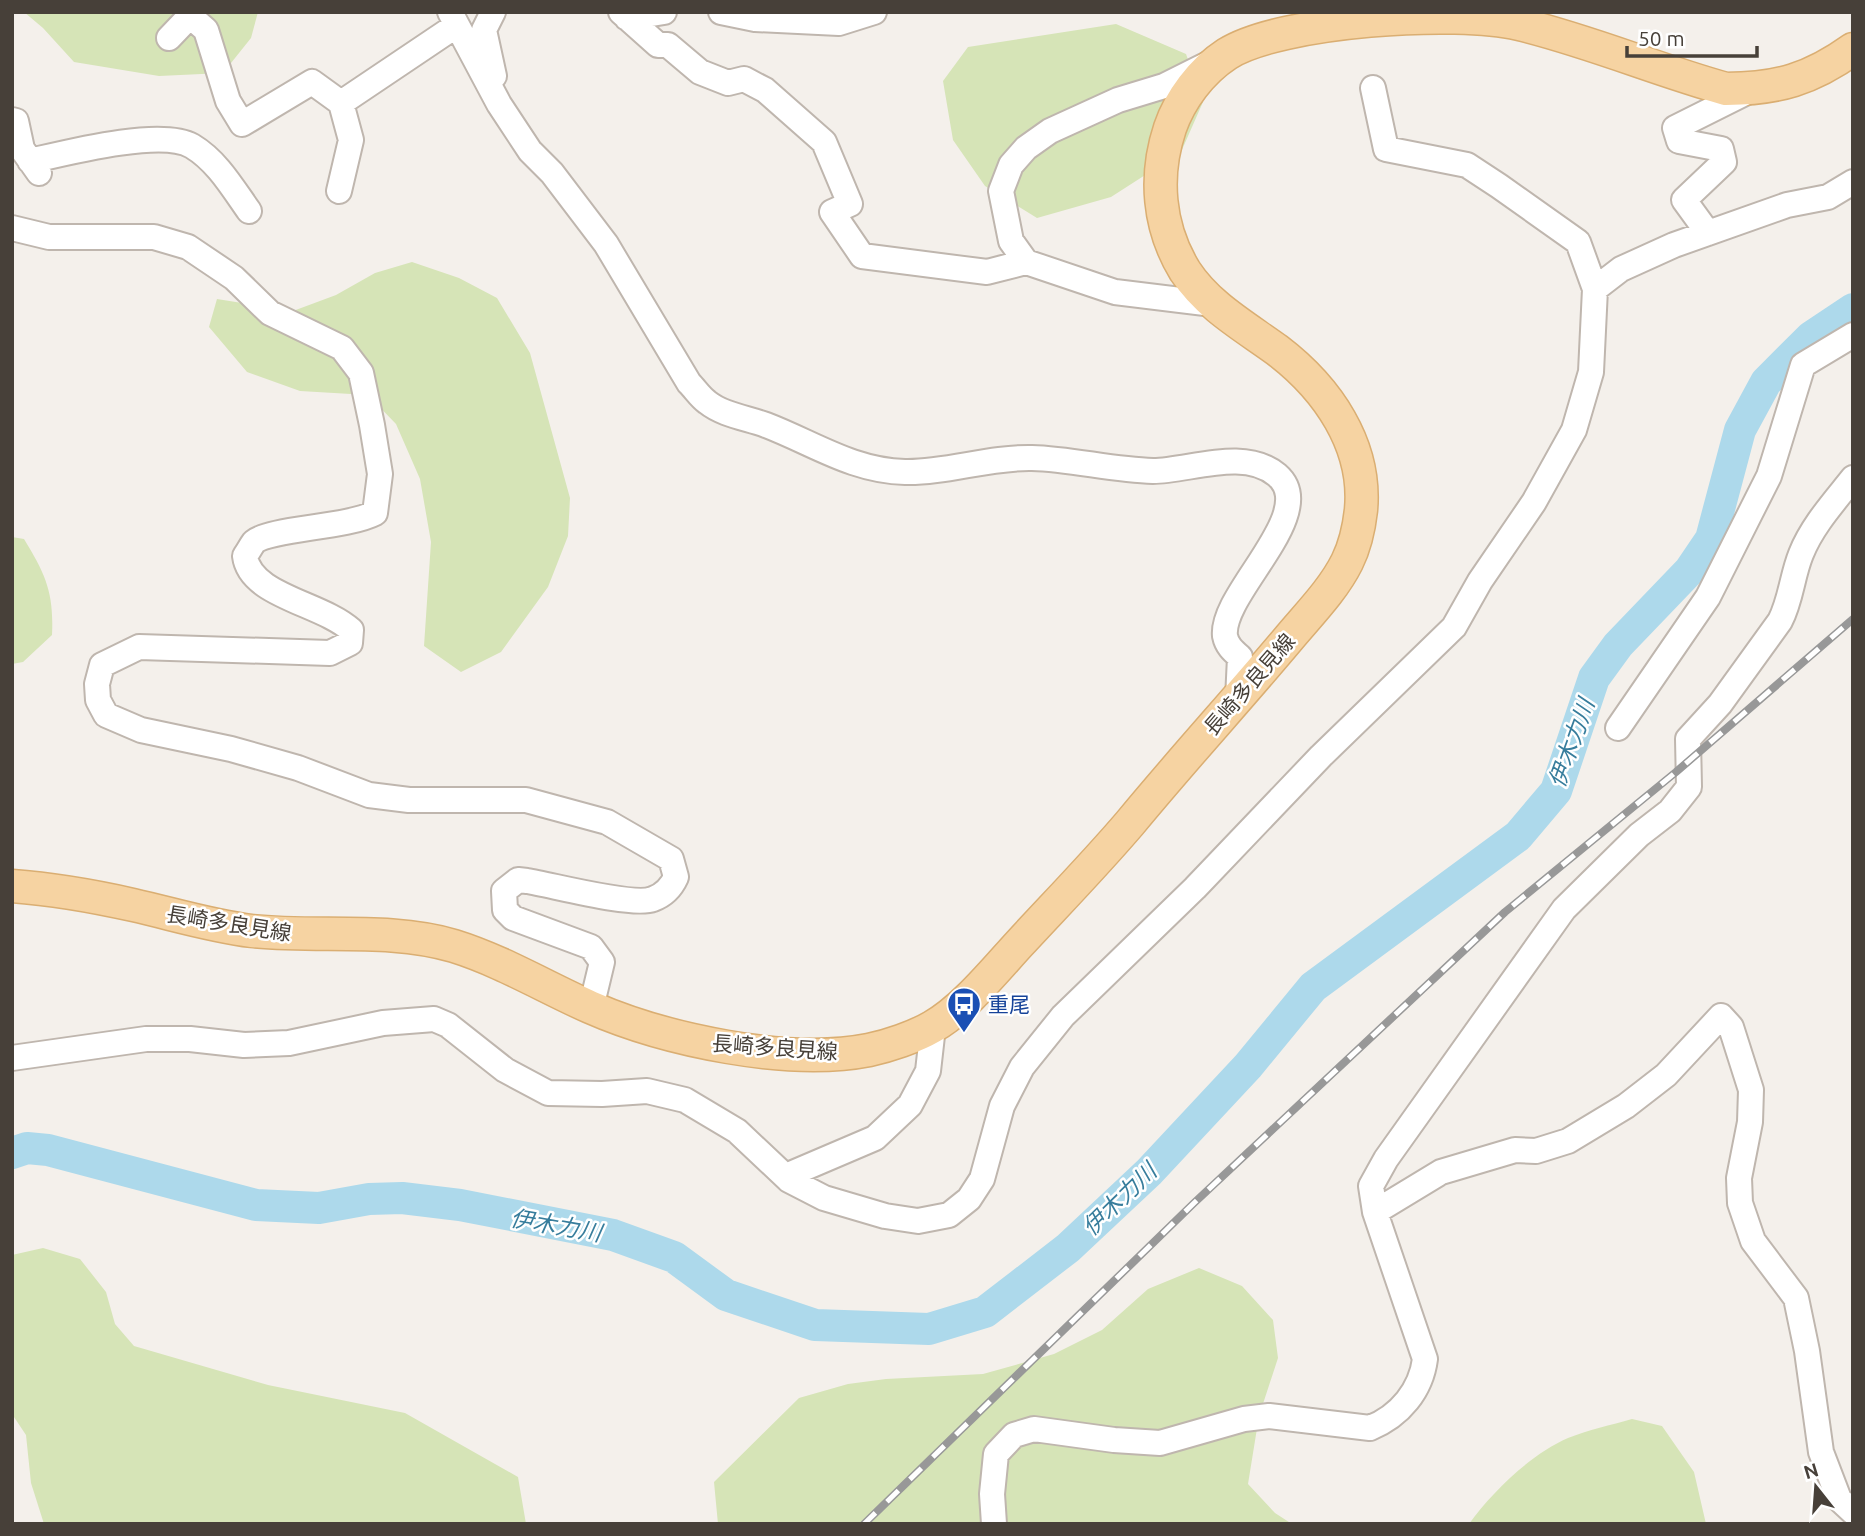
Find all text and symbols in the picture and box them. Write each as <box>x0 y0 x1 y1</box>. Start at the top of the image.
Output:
scale bar <box>1627 14 1756 58</box>
text: 50 m <box>1638 26 1685 50</box>
street label: 長崎多良見線 <box>1199 629 1299 739</box>
water label: 伊木力川 <box>1544 693 1600 791</box>
street label: 長崎多良見線 <box>165 901 293 945</box>
bus stop icon: 重尾 <box>945 985 983 1034</box>
place label: 重尾 <box>988 992 1030 1016</box>
street label: 長崎多良見線 <box>711 1031 839 1063</box>
water label: 伊木力川 <box>1077 1156 1163 1240</box>
water label: 伊木力川 <box>509 1205 606 1246</box>
north arrow <box>1781 1452 1851 1522</box>
text: N <box>1801 1458 1821 1483</box>

